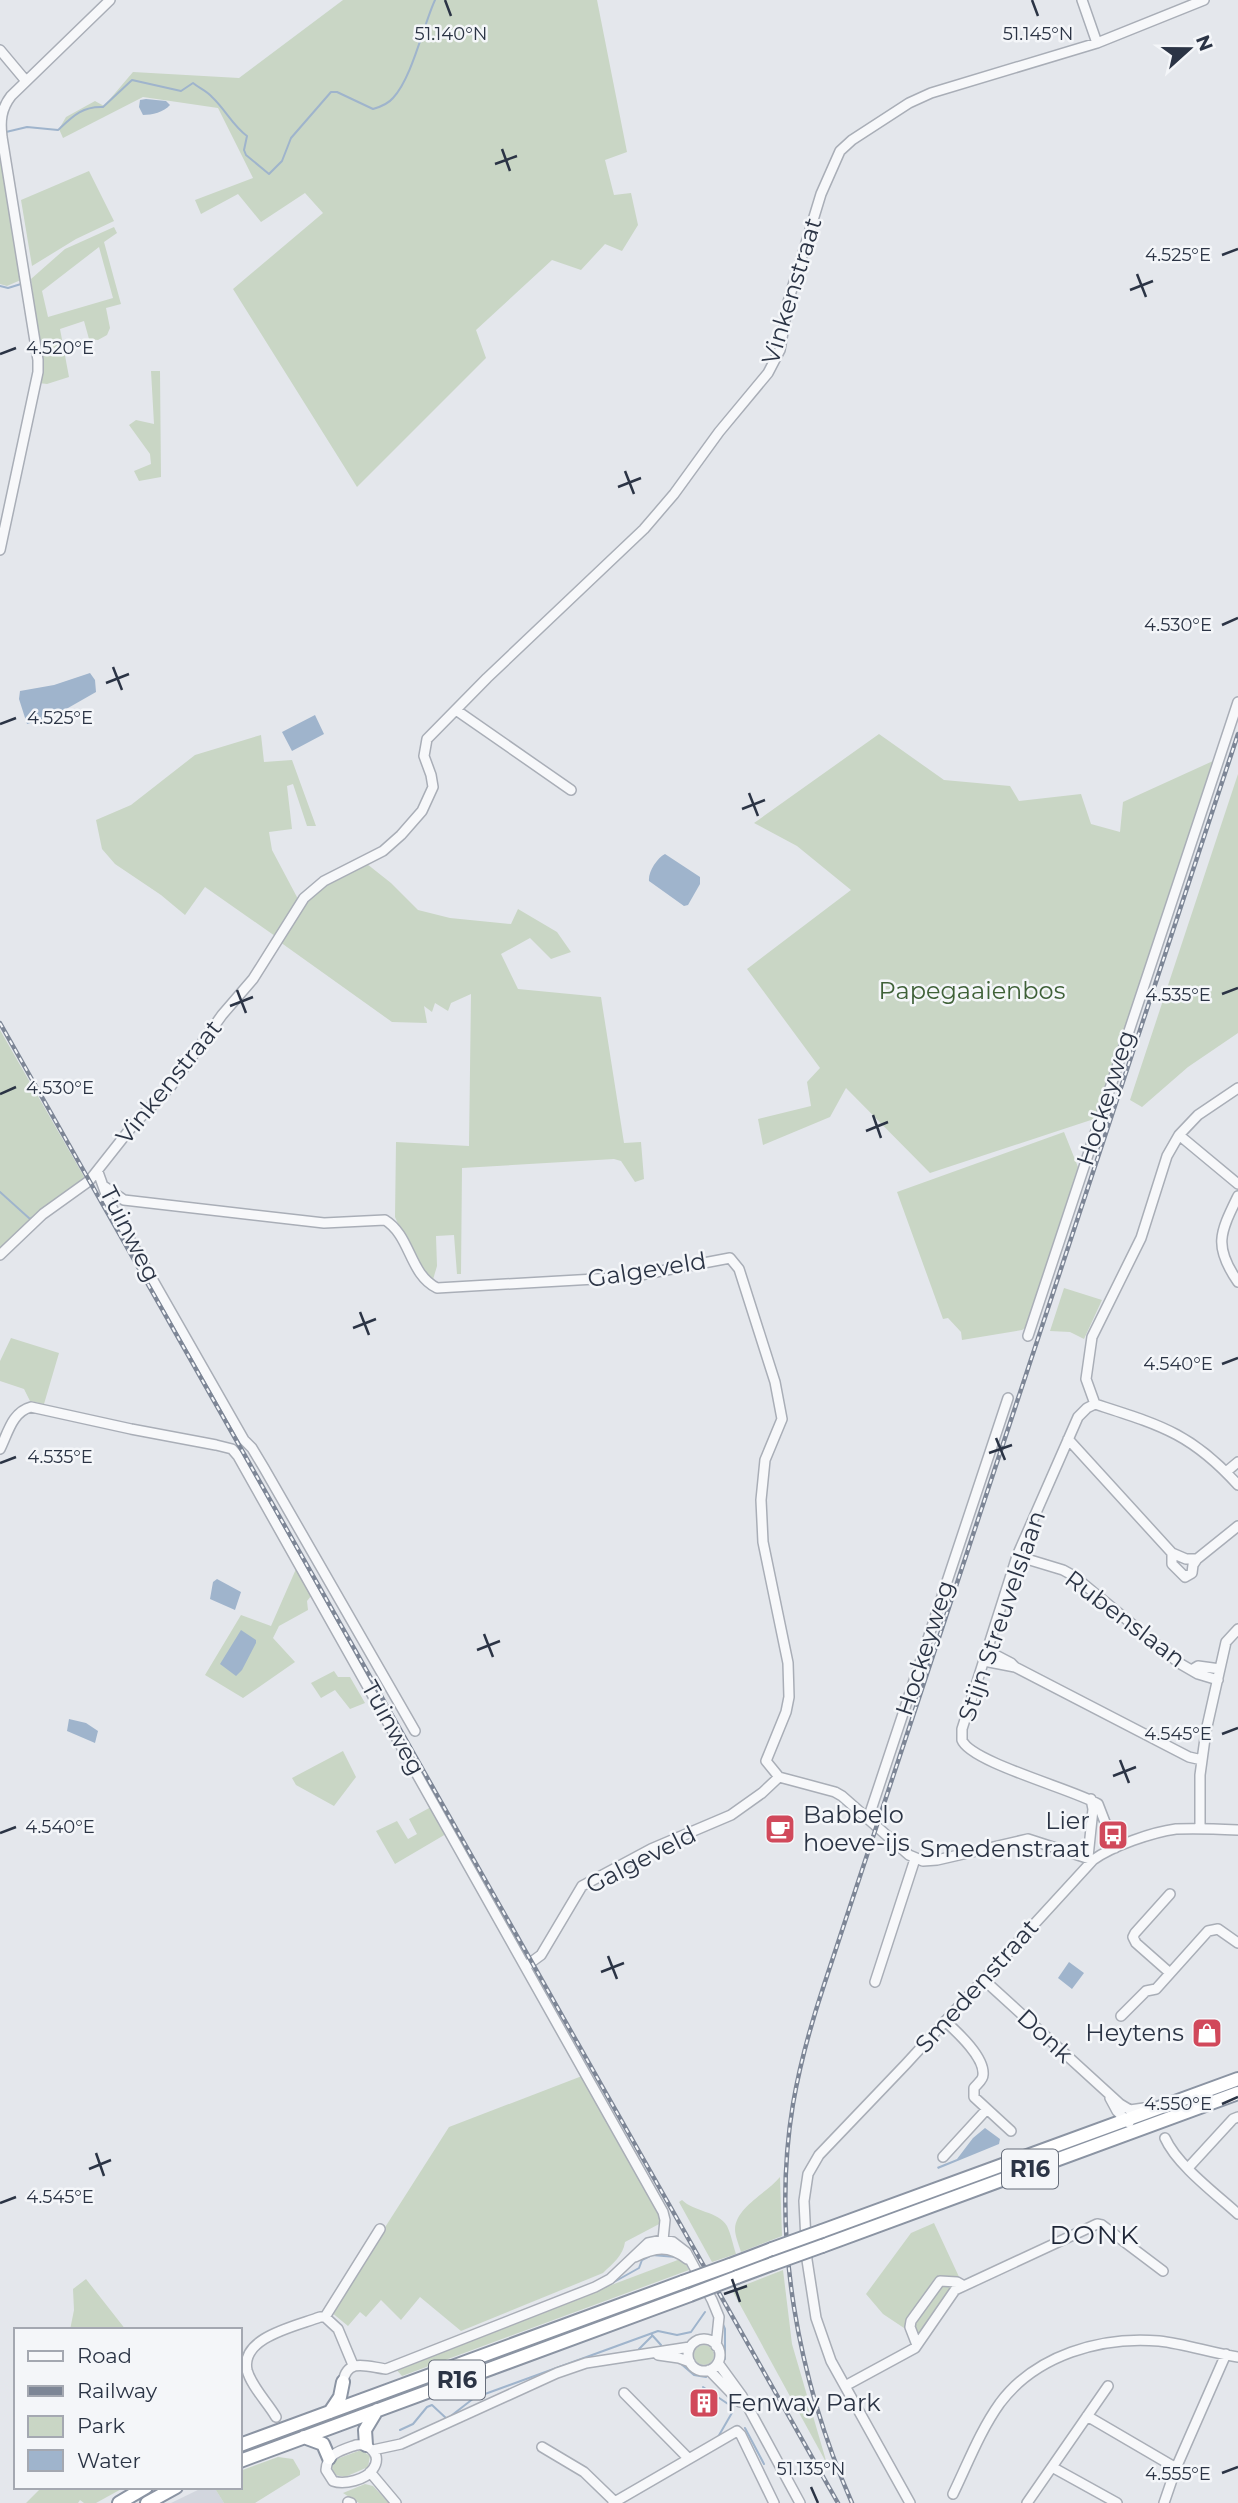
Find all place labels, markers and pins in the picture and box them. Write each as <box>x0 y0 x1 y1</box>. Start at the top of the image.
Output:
place label: Babbelo hoeve-ijs <box>803 1800 910 1857</box>
place label: Lier Smedenstraat <box>920 1806 1090 1863</box>
cafe icon: Babbelo hoeve-ijs <box>763 1812 797 1846</box>
bus stop icon: Lier Smedenstraat <box>1096 1818 1130 1852</box>
shop icon: Heytens <box>1190 2016 1224 2050</box>
place label: Heytens <box>1085 2018 1184 2047</box>
building icon: Fenway Park <box>687 2386 721 2420</box>
place label: Fenway Park <box>727 2388 881 2417</box>

